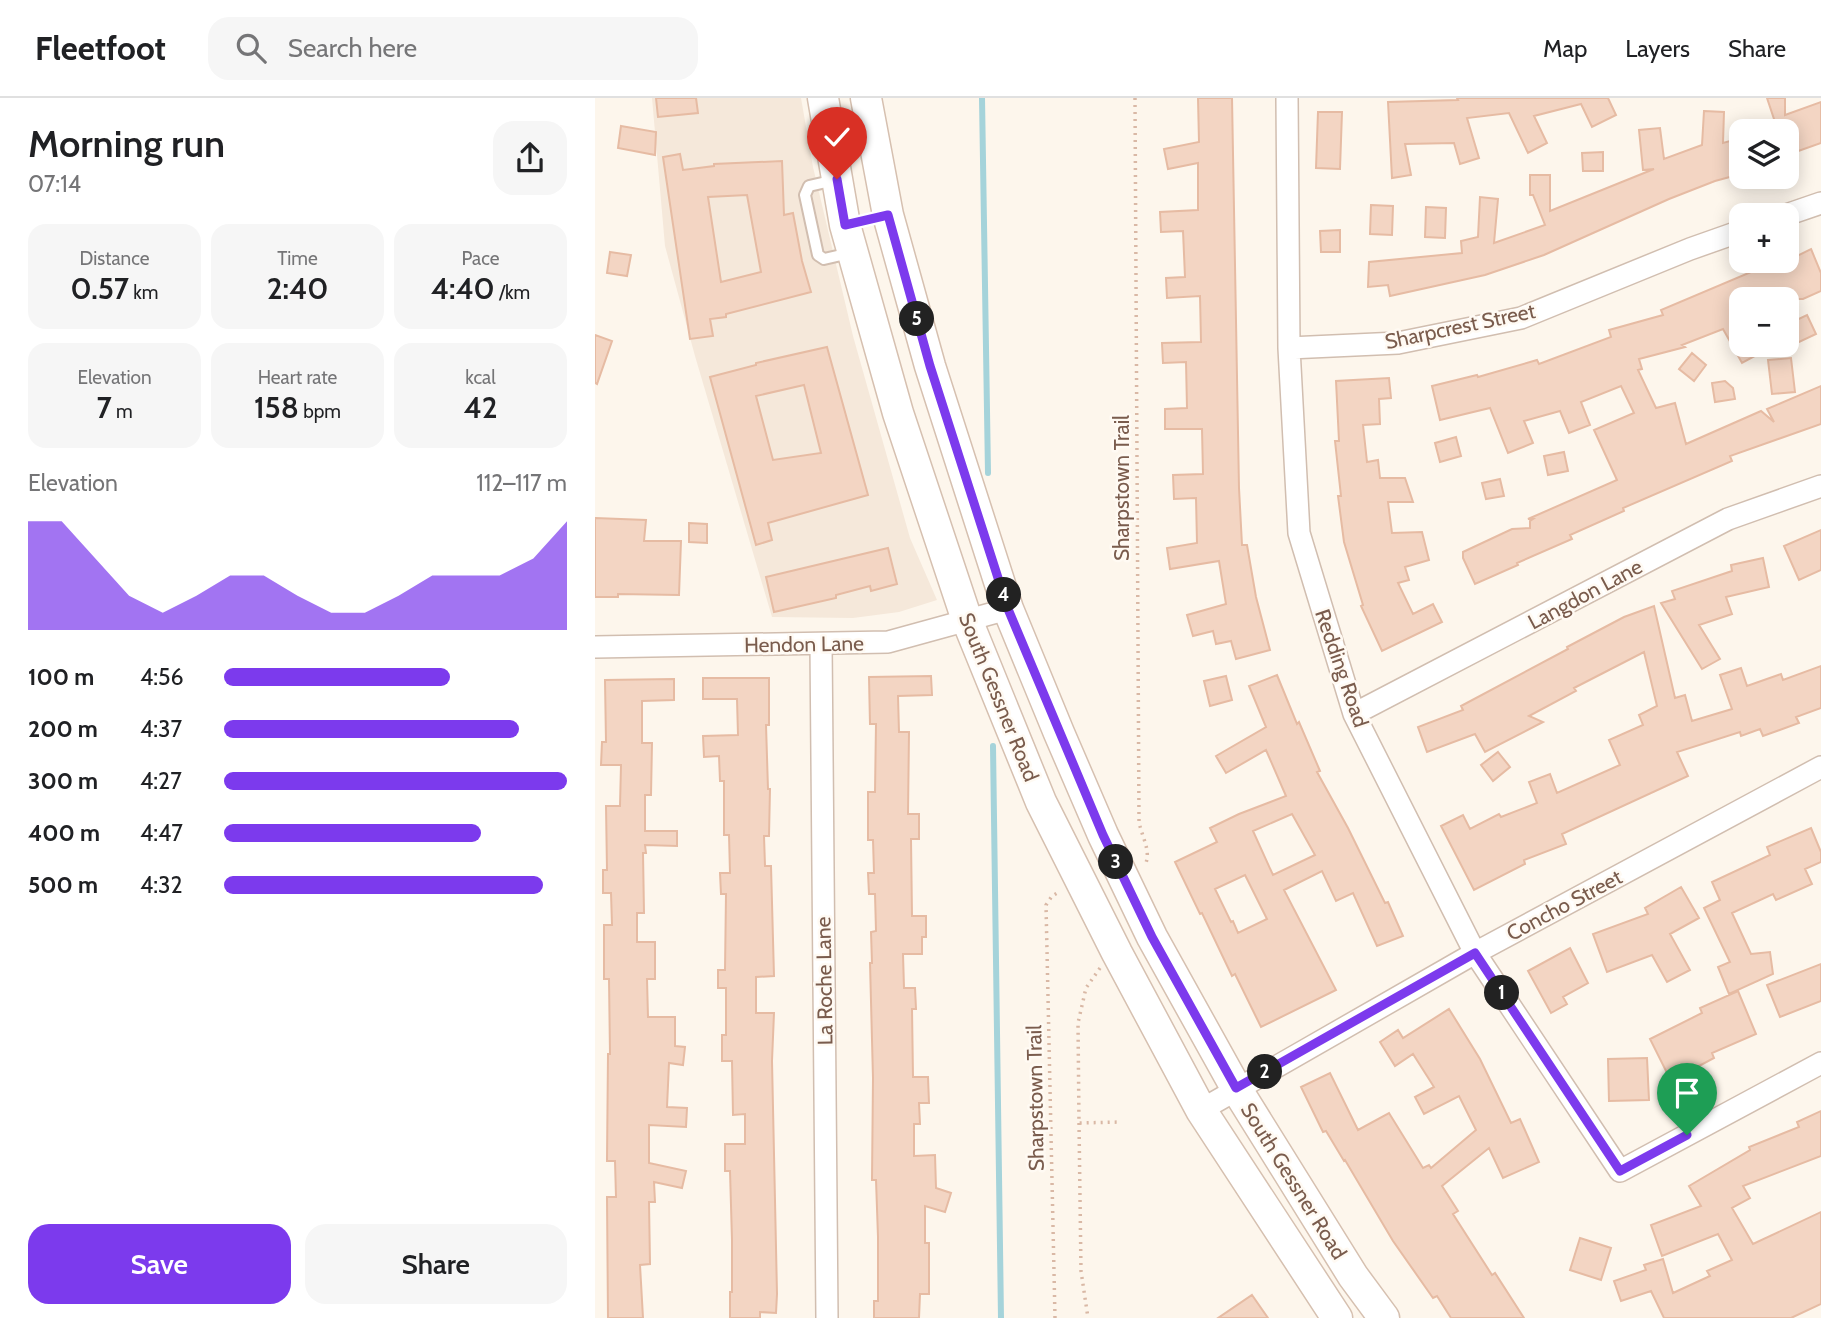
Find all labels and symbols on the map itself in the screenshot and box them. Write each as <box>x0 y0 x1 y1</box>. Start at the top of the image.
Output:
pin <box>807 107 867 179</box>
street label: Sharpcrest Street <box>1383 298 1537 354</box>
pin: 5 <box>899 302 935 336</box>
street label: Sharpstown Trail <box>1109 415 1134 561</box>
street label: Langdon Lane <box>1524 553 1647 635</box>
pin: 4 <box>987 578 1021 612</box>
street label: Redding Road <box>1310 606 1374 730</box>
street label: South Gessner Road <box>954 609 1044 785</box>
street label: Hendon Lane <box>744 630 864 658</box>
pin: 3 <box>1099 844 1133 880</box>
street label: Concho Street <box>1502 864 1626 946</box>
street label: La Roche Lane <box>810 916 838 1046</box>
pin: 1 <box>1485 976 1520 1010</box>
street label: Sharpstown Trail <box>1021 1025 1049 1171</box>
pin: 2 <box>1247 1054 1283 1090</box>
pin <box>1657 1063 1717 1135</box>
street label: South Gessner Road <box>1236 1098 1352 1264</box>

